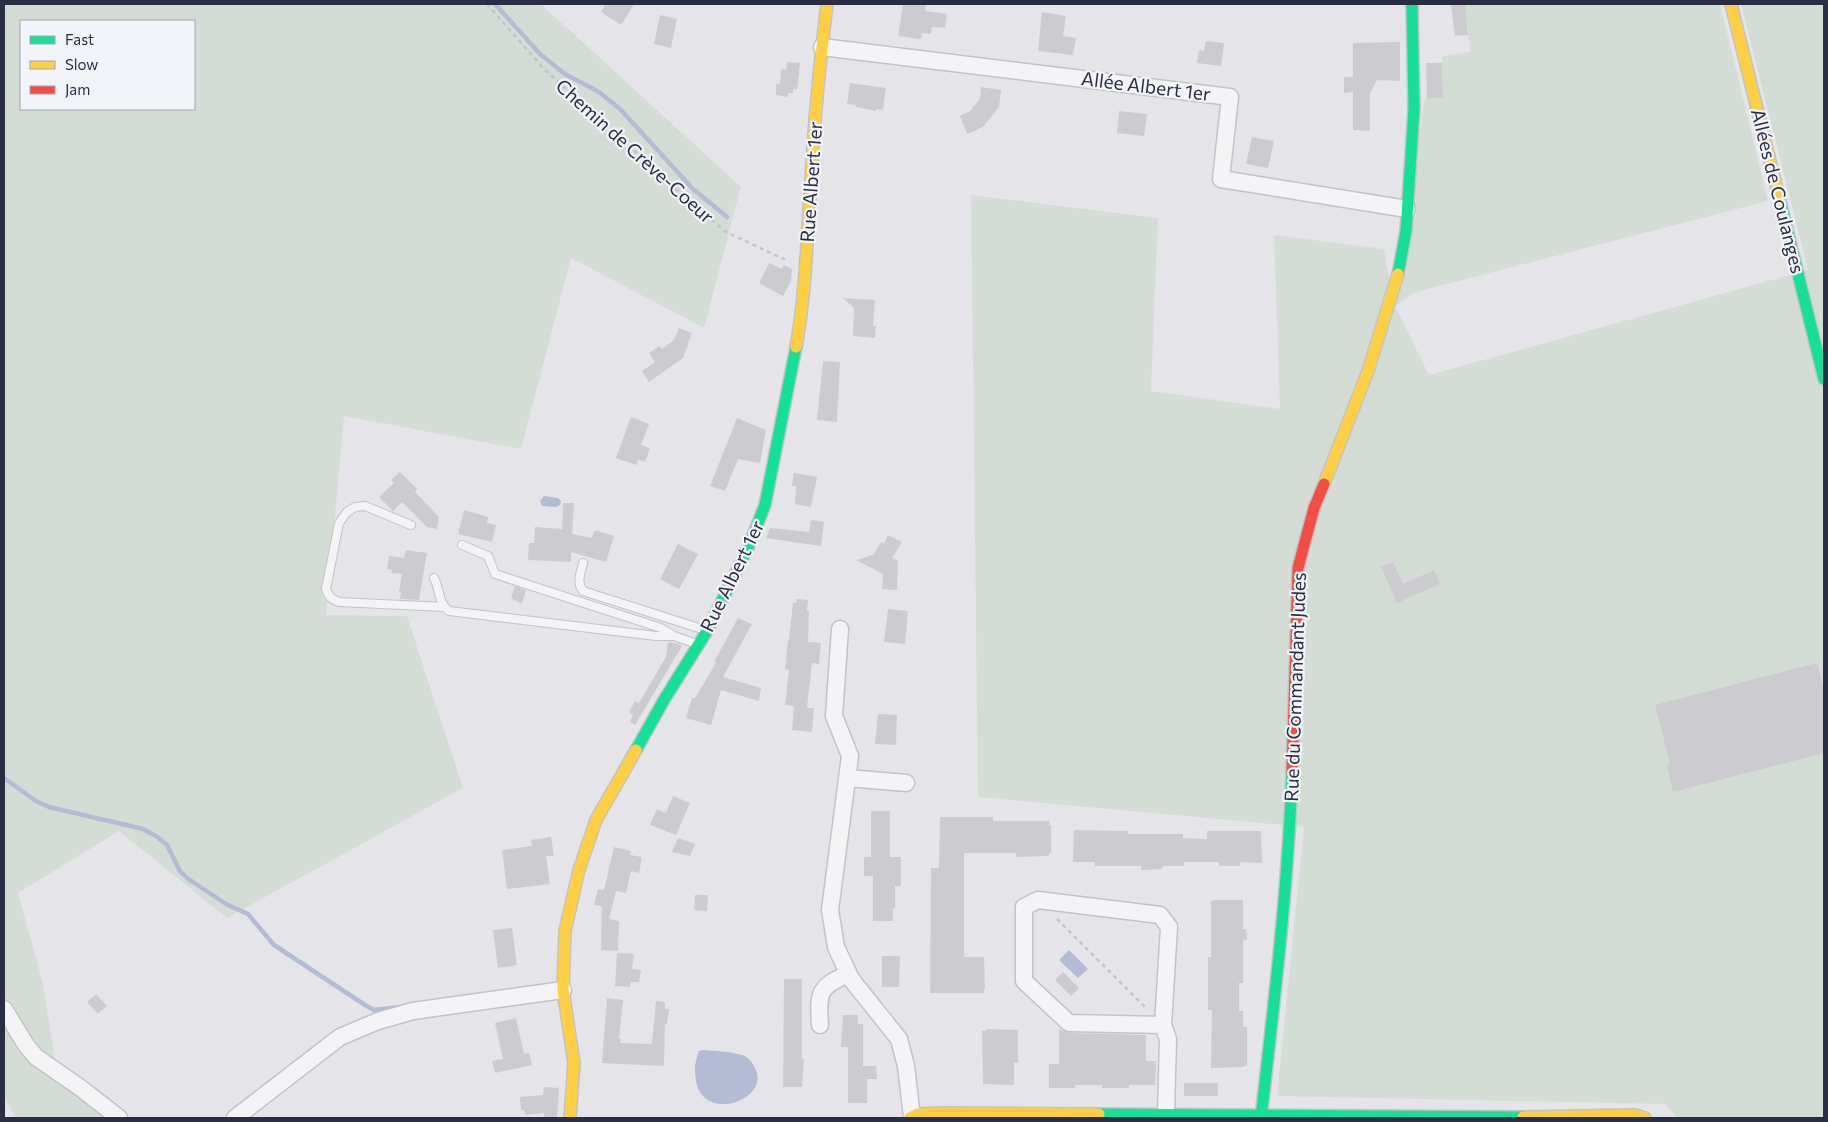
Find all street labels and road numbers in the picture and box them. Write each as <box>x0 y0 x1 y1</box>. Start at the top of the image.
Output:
street label: Allée Albert 1er <box>1080 66 1213 105</box>
street label: Chemin de Crève-Coeur <box>552 74 719 228</box>
street label: Allées de Coulanges <box>1747 106 1810 276</box>
street label: Rue Albert 1er <box>795 120 826 243</box>
street label: Rue Albert 1er <box>695 516 769 635</box>
street label: Rue du Commandant Judes <box>1279 572 1310 802</box>

